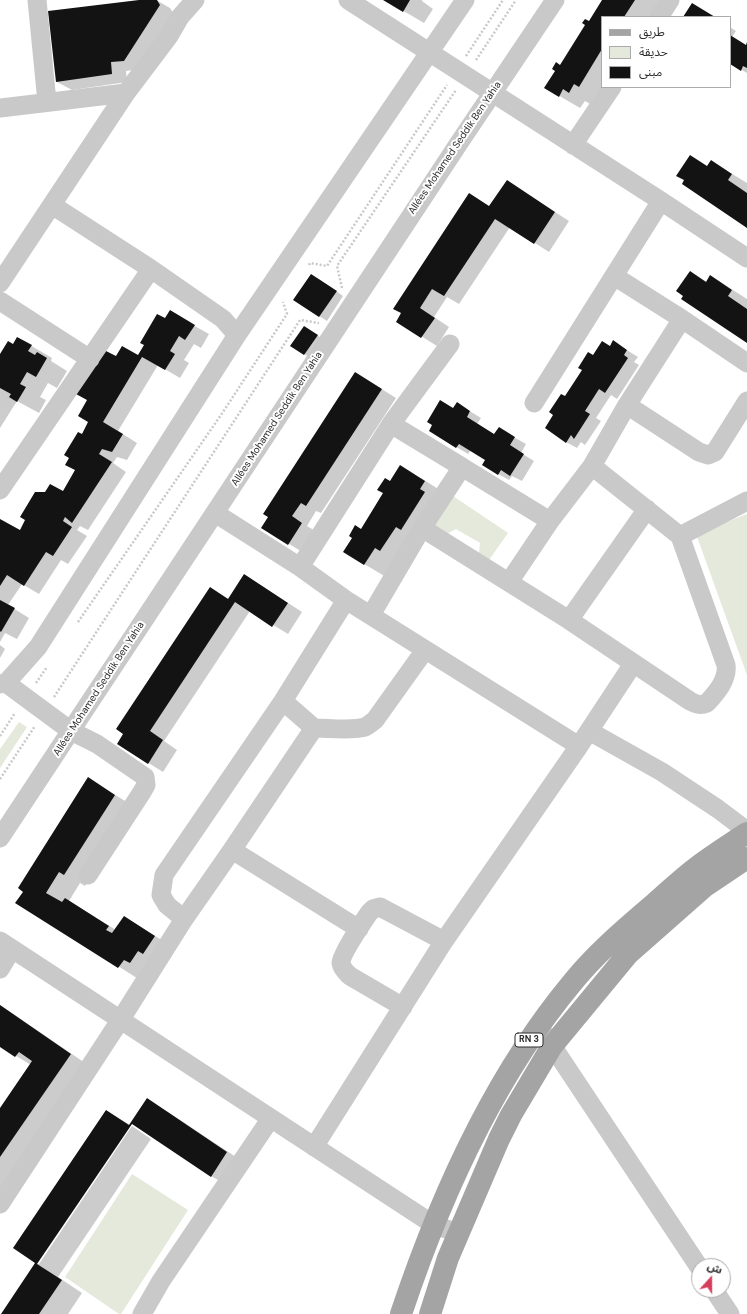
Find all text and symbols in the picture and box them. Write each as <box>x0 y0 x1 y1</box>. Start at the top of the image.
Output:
legend <box>601 16 731 88</box>
text: طريق <box>639 24 665 40</box>
text: حديقة <box>639 44 668 60</box>
text: مبنى <box>639 64 662 80</box>
street label: Allées Mohamed Seddik Ben Yahia <box>406 79 504 217</box>
street label: Allées Mohamed Seddik Ben Yahia <box>229 350 325 488</box>
street label: Allées Mohamed Seddik Ben Yahia <box>51 620 147 758</box>
road number: RN 3 <box>515 1033 543 1047</box>
north arrow <box>691 1258 731 1298</box>
text: ش <box>705 1258 724 1277</box>

